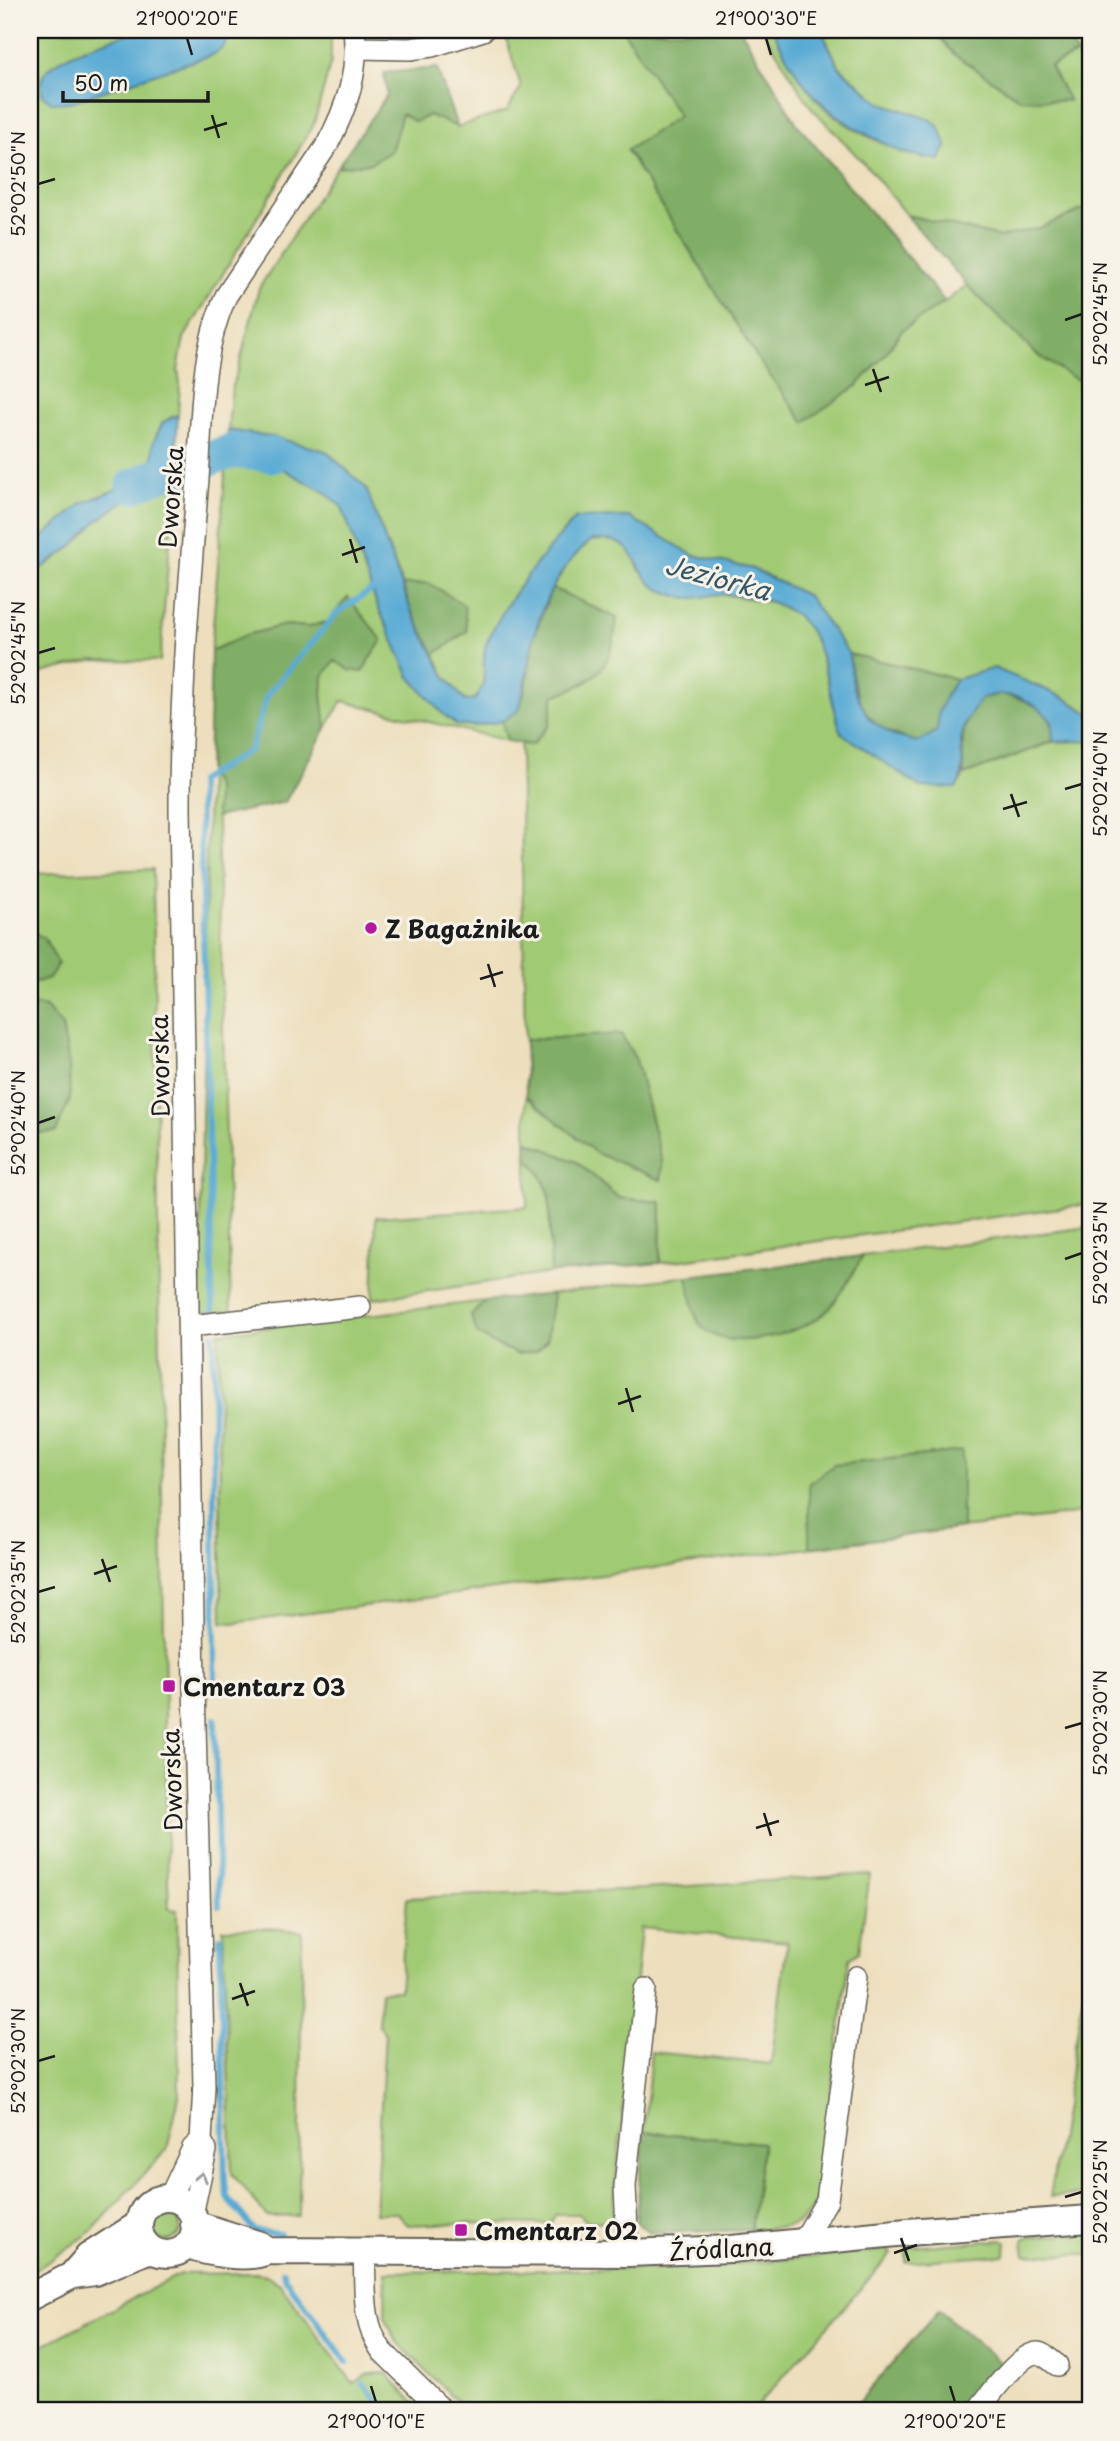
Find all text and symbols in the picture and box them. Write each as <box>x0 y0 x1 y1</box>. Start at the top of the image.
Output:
text: 21°00'20"E <box>135 4 239 31</box>
text: 21°00'30"E <box>715 4 817 31</box>
scale bar <box>63 60 208 104</box>
text: 50 m <box>74 66 128 98</box>
text: 52°02'50"N <box>4 131 31 237</box>
text: 52°02'45"N <box>1086 262 1113 366</box>
street label: Dworska <box>148 445 192 549</box>
water label: Jeziorka <box>661 544 776 610</box>
text: 52°02'45"N <box>4 601 31 705</box>
text: 52°02'40"N <box>1086 731 1113 837</box>
place label: Z Bagażnika <box>385 910 540 946</box>
marker: Z Bagażnika <box>363 920 379 936</box>
street label: Dworska <box>140 1014 178 1117</box>
text: 52°02'40"N <box>4 1070 31 1176</box>
text: 52°02'35"N <box>1086 1201 1113 1305</box>
text: 52°02'35"N <box>4 1540 31 1644</box>
place label: Cmentarz 03 <box>183 1668 346 1704</box>
text: 52°02'30"N <box>1086 1670 1113 1776</box>
marker: Cmentarz 03 <box>161 1678 177 1694</box>
street label: Dworska <box>151 1728 191 1832</box>
text: 52°02'30"N <box>4 2008 31 2114</box>
text: 52°02'25"N <box>1086 2139 1113 2245</box>
one-way arrow <box>192 2171 207 2183</box>
place label: Cmentarz 02 <box>475 2212 638 2248</box>
marker: Cmentarz 02 <box>453 2222 469 2238</box>
street label: Źródlana <box>668 2227 774 2269</box>
text: 21°00'10"E <box>327 2407 425 2434</box>
text: 21°00'20"E <box>903 2407 1007 2434</box>

